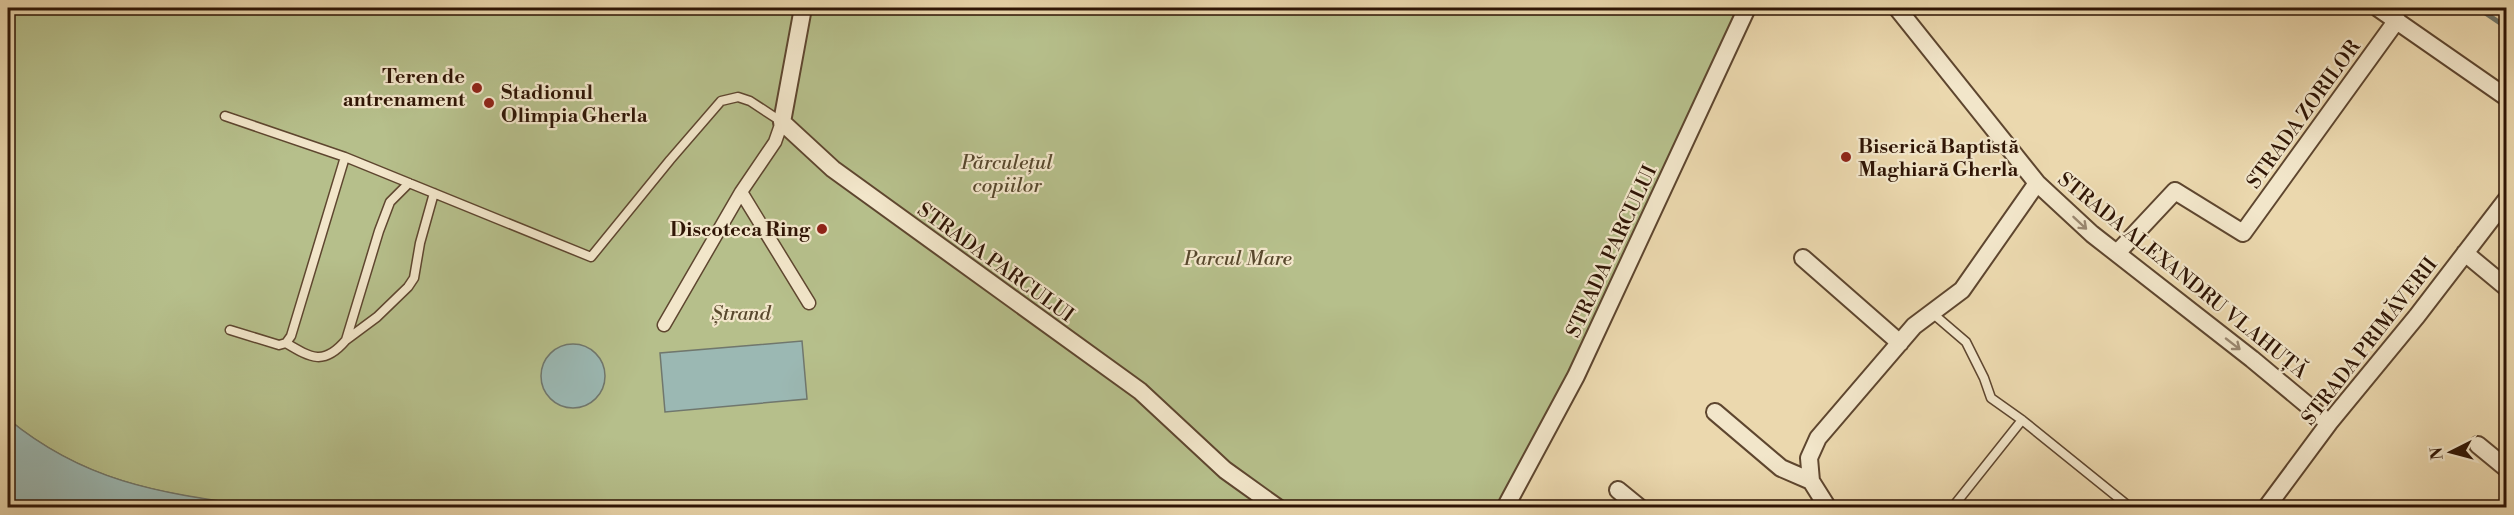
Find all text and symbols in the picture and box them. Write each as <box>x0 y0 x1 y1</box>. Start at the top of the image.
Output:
street label: STRADA ZORILOR <box>2242 35 2367 194</box>
place label: Teren de antrenament <box>343 65 466 113</box>
marker: Teren de antrenament <box>470 81 484 95</box>
place label: Stadionul Olimpia Gherla <box>501 81 648 129</box>
marker: Stadionul Olimpia Gherla <box>482 96 496 110</box>
place label: Biserică Baptistă Maghiară Gherla <box>1858 135 2019 183</box>
marker: Biserică Baptistă Maghiară Gherla <box>1839 150 1853 164</box>
park label: Părculețul copiilor <box>960 151 1053 199</box>
street label: STRADA PARCULUI <box>1561 161 1663 342</box>
street label: STRADA ALEXANDRU VLAHUȚĂ <box>2052 167 2314 386</box>
street label: STRADA PARCULUI <box>912 198 1079 329</box>
one-way arrow <box>2072 216 2087 230</box>
place label: Discoteca Ring <box>670 218 811 243</box>
marker: Discoteca Ring <box>815 222 829 236</box>
park label: Parcul Mare <box>1183 247 1293 272</box>
street label: STRADA PRIMĂVERII <box>2296 252 2444 431</box>
park label: Ștrand <box>711 302 772 327</box>
one-way arrow <box>2224 338 2240 351</box>
north arrow <box>2421 422 2481 482</box>
text: N <box>2426 446 2448 461</box>

